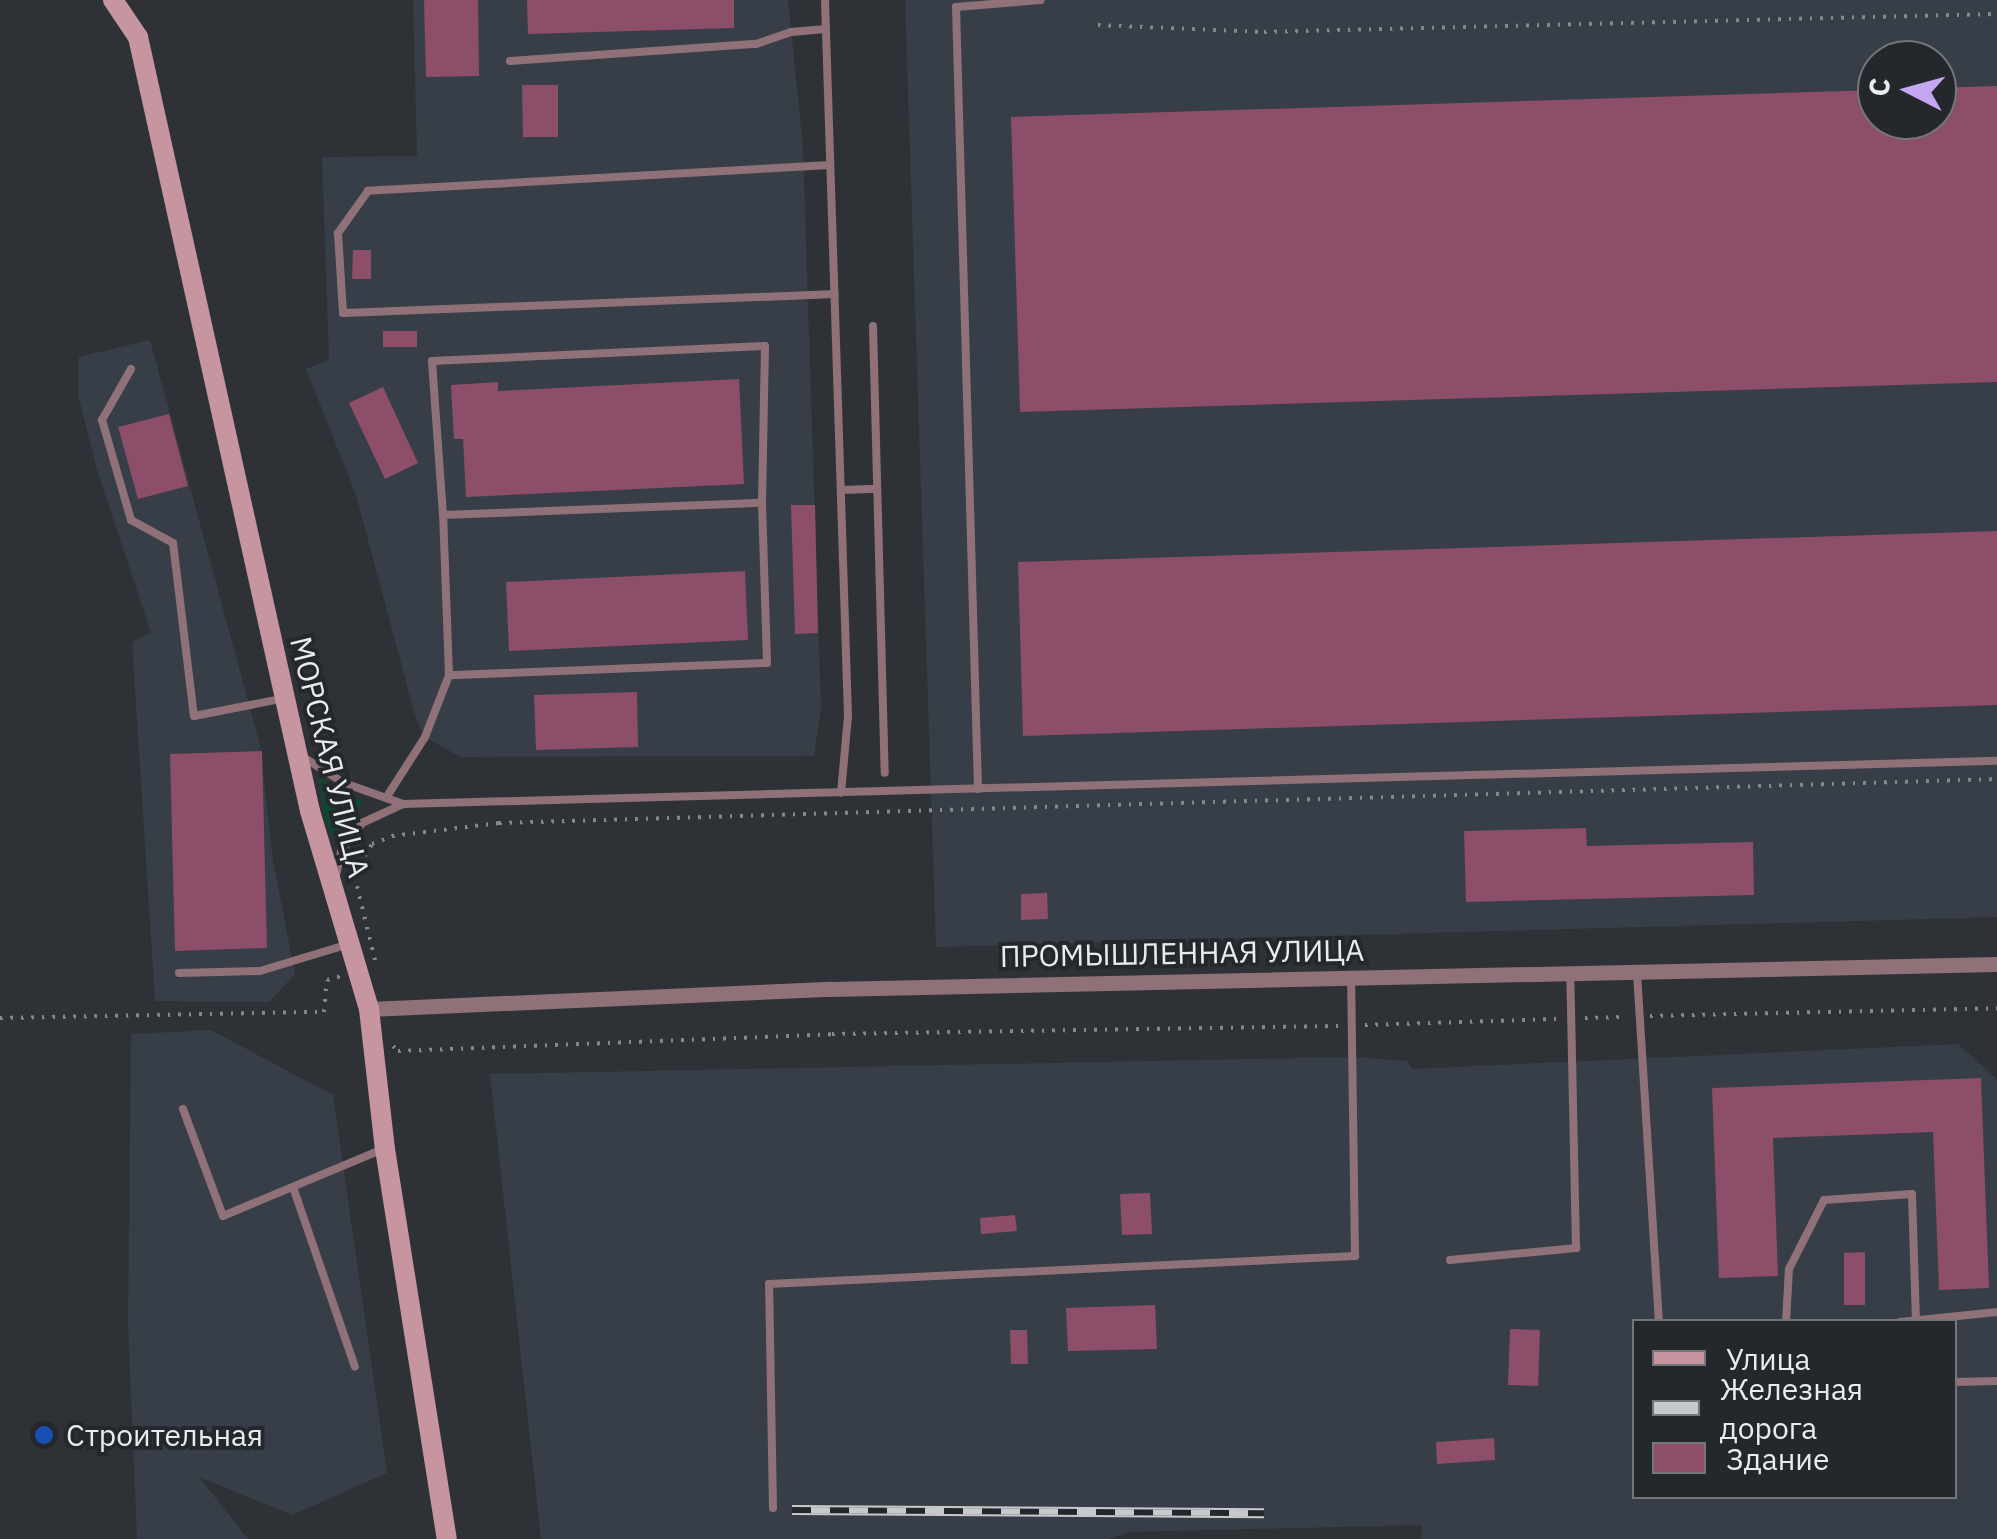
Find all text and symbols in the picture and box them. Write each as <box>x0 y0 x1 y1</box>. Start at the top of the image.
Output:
north arrow <box>1857 40 1957 140</box>
text: С <box>1859 76 1898 98</box>
street label: МОРСКАЯ УЛИЦА <box>283 633 377 881</box>
street label: ПРОМЫШЛЕННАЯ УЛИЦА <box>999 932 1365 974</box>
legend <box>1632 1319 1957 1499</box>
text: Улица <box>1726 1339 1811 1378</box>
text: Железная дорога <box>1720 1369 1863 1447</box>
place label: Строительная <box>66 1417 263 1453</box>
marker: Строительная <box>31 1422 57 1448</box>
text: Здание <box>1726 1439 1829 1478</box>

